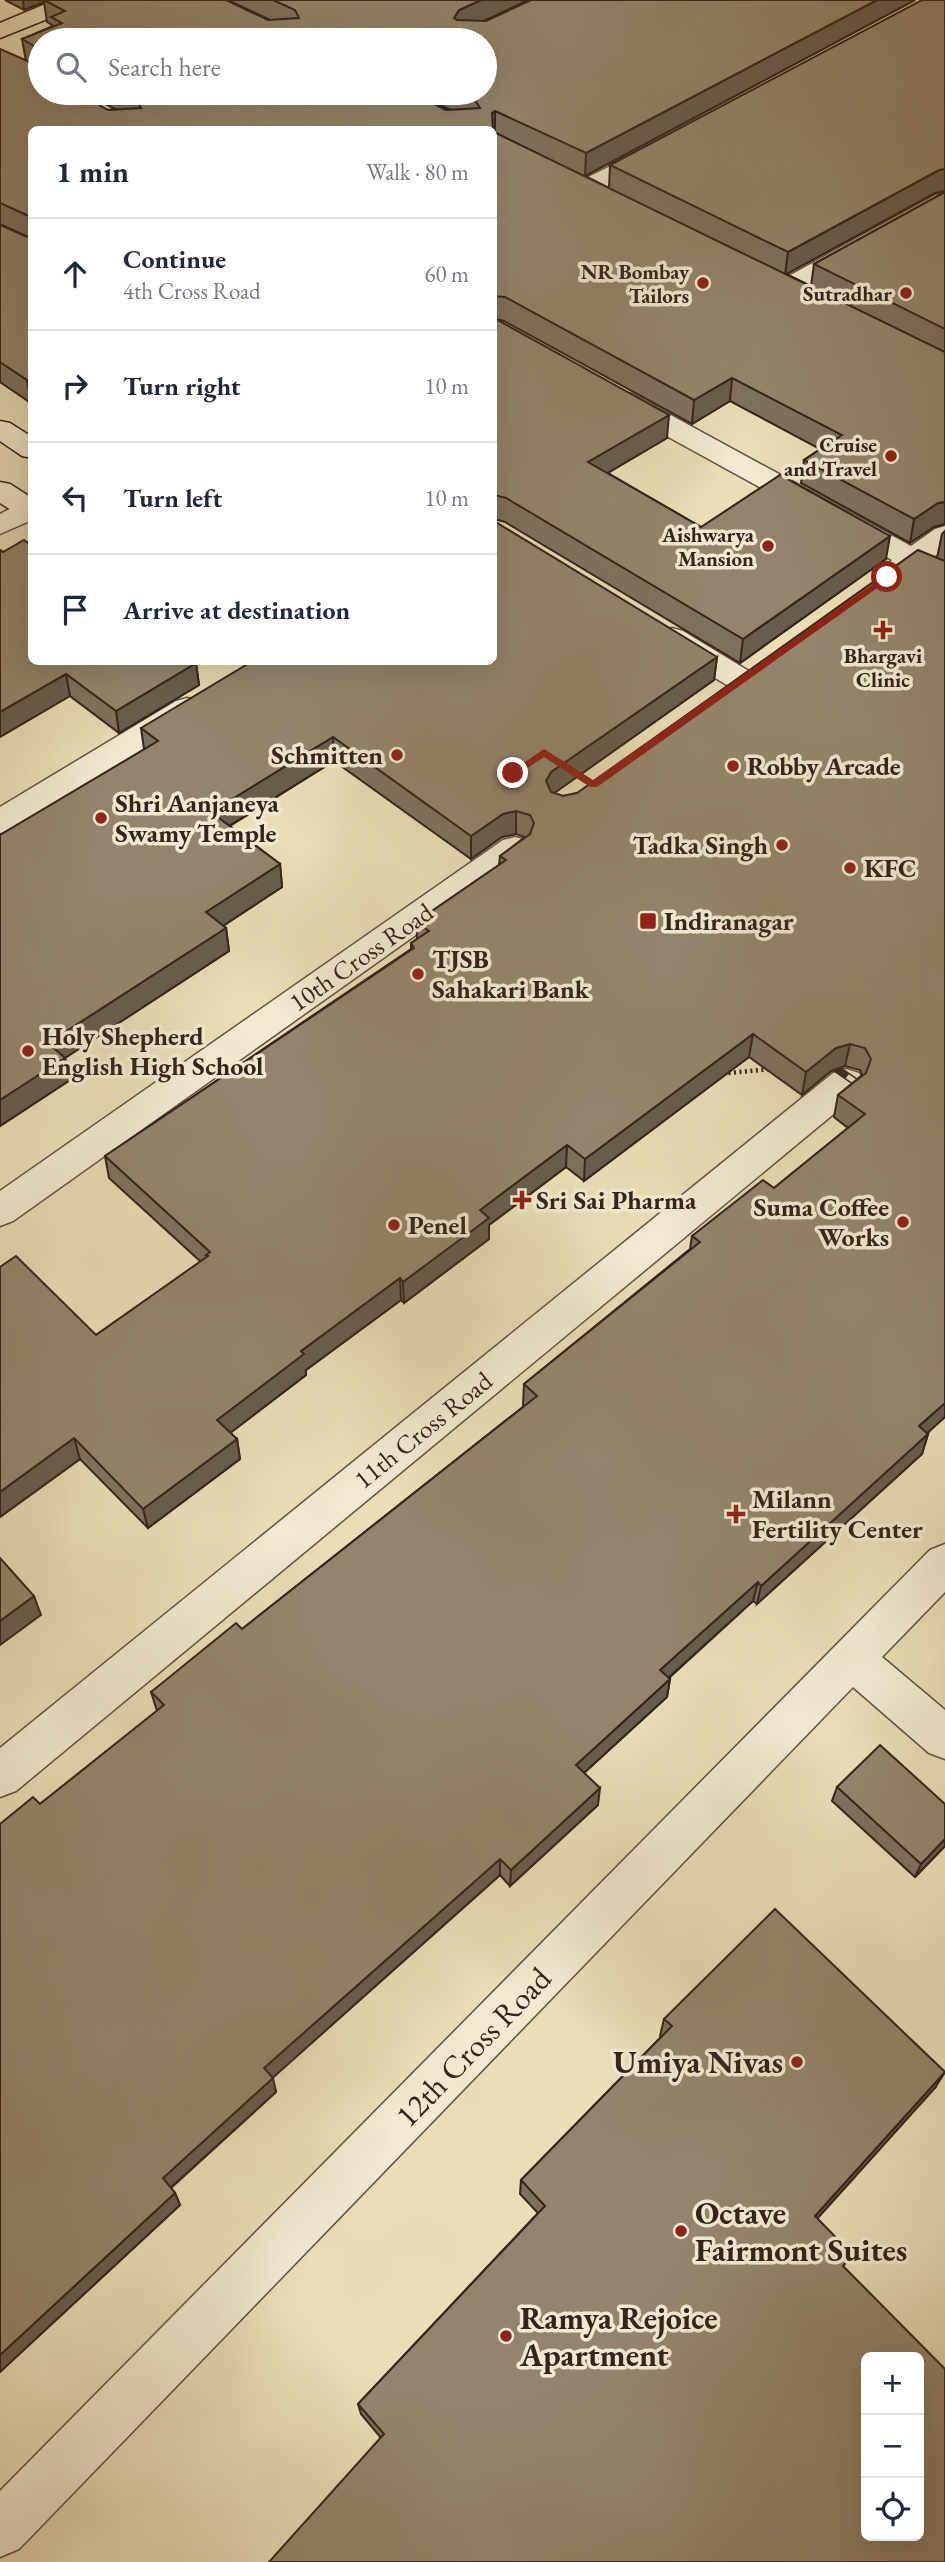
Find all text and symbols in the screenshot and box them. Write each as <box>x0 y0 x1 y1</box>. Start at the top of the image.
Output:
search box <box>28 28 497 105</box>
icon: search <box>52 48 90 86</box>
text: Search here <box>108 50 221 84</box>
text: 1 min <box>56 152 129 191</box>
text: Walk · 80 m <box>366 157 469 187</box>
text: Continue <box>123 242 226 276</box>
icon: ahead <box>56 255 94 293</box>
place label: NR Bombay Tailors <box>581 258 690 309</box>
text: 60 m <box>424 259 469 289</box>
marker: NR Bombay Tailors <box>695 275 711 291</box>
text: 4th Cross Road <box>123 276 261 306</box>
place label: Sutradhar <box>803 280 892 307</box>
marker: Sutradhar <box>898 285 914 301</box>
icon: right <box>56 367 94 405</box>
text: Turn right <box>123 369 241 403</box>
text: 10 m <box>424 371 469 401</box>
place label: Cruise and Travel <box>784 431 877 482</box>
marker: Cruise and Travel <box>883 448 899 464</box>
icon: left <box>56 479 94 517</box>
text: Turn left <box>123 481 222 515</box>
text: 10 m <box>424 483 469 513</box>
place label: Aishwarya Mansion <box>661 521 755 572</box>
marker: Aishwarya Mansion <box>760 538 776 554</box>
route start <box>871 561 902 592</box>
icon: arrive <box>56 591 94 629</box>
text: Arrive at destination <box>123 593 350 627</box>
marker: Bhargavi Clinic <box>873 620 893 640</box>
place label: Bhargavi Clinic <box>844 642 922 693</box>
place label: Schmitten <box>271 738 383 772</box>
marker: Schmitten <box>389 747 405 763</box>
place label: Robby Arcade <box>747 749 901 783</box>
route end <box>497 757 528 788</box>
marker: Robby Arcade <box>725 758 741 774</box>
place label: Shri Aanjaneya Swamy Temple <box>115 786 280 850</box>
marker: Shri Aanjaneya Swamy Temple <box>93 810 109 826</box>
place label: Tadka Singh <box>632 828 768 862</box>
marker: Tadka Singh <box>774 837 790 853</box>
place label: KFC <box>864 851 916 885</box>
marker: KFC <box>842 860 858 876</box>
street label: 10th Cross Road <box>282 894 440 1019</box>
place label: Indiranagar <box>664 904 794 938</box>
marker: Indiranagar <box>638 911 658 931</box>
place label: TJSB Sahakari Bank <box>432 942 590 1006</box>
marker: TJSB Sahakari Bank <box>410 966 426 982</box>
place label: Holy Shepherd English High School <box>42 1019 263 1083</box>
marker: Holy Shepherd English High School <box>20 1043 36 1059</box>
place label: Sri Sai Pharma <box>536 1183 697 1217</box>
place label: Suma Coffee Works <box>754 1190 889 1254</box>
marker: Sri Sai Pharma <box>514 1192 530 1208</box>
place label: Penel <box>408 1208 467 1242</box>
marker: Suma Coffee Works <box>895 1214 911 1230</box>
marker: Penel <box>386 1217 402 1233</box>
street label: 11th Cross Road <box>347 1363 500 1496</box>
place label: Milann Fertility Center <box>752 1482 923 1546</box>
marker: Milann Fertility Center <box>726 1504 746 1524</box>
street label: 12th Cross Road <box>386 1957 561 2136</box>
place label: Umiya Nivas <box>613 2041 783 2083</box>
marker: Umiya Nivas <box>789 2054 805 2070</box>
place label: Octave Fairmont Suites <box>695 2192 907 2271</box>
marker: Octave Fairmont Suites <box>673 2223 689 2239</box>
place label: Ramya Rejoice Apartment <box>519 2297 718 2376</box>
marker: Ramya Rejoice Apartment <box>498 2328 514 2344</box>
map controls <box>861 2352 924 2541</box>
button: + <box>861 2352 924 2415</box>
button: − <box>861 2415 924 2478</box>
button: locate <box>861 2478 924 2541</box>

